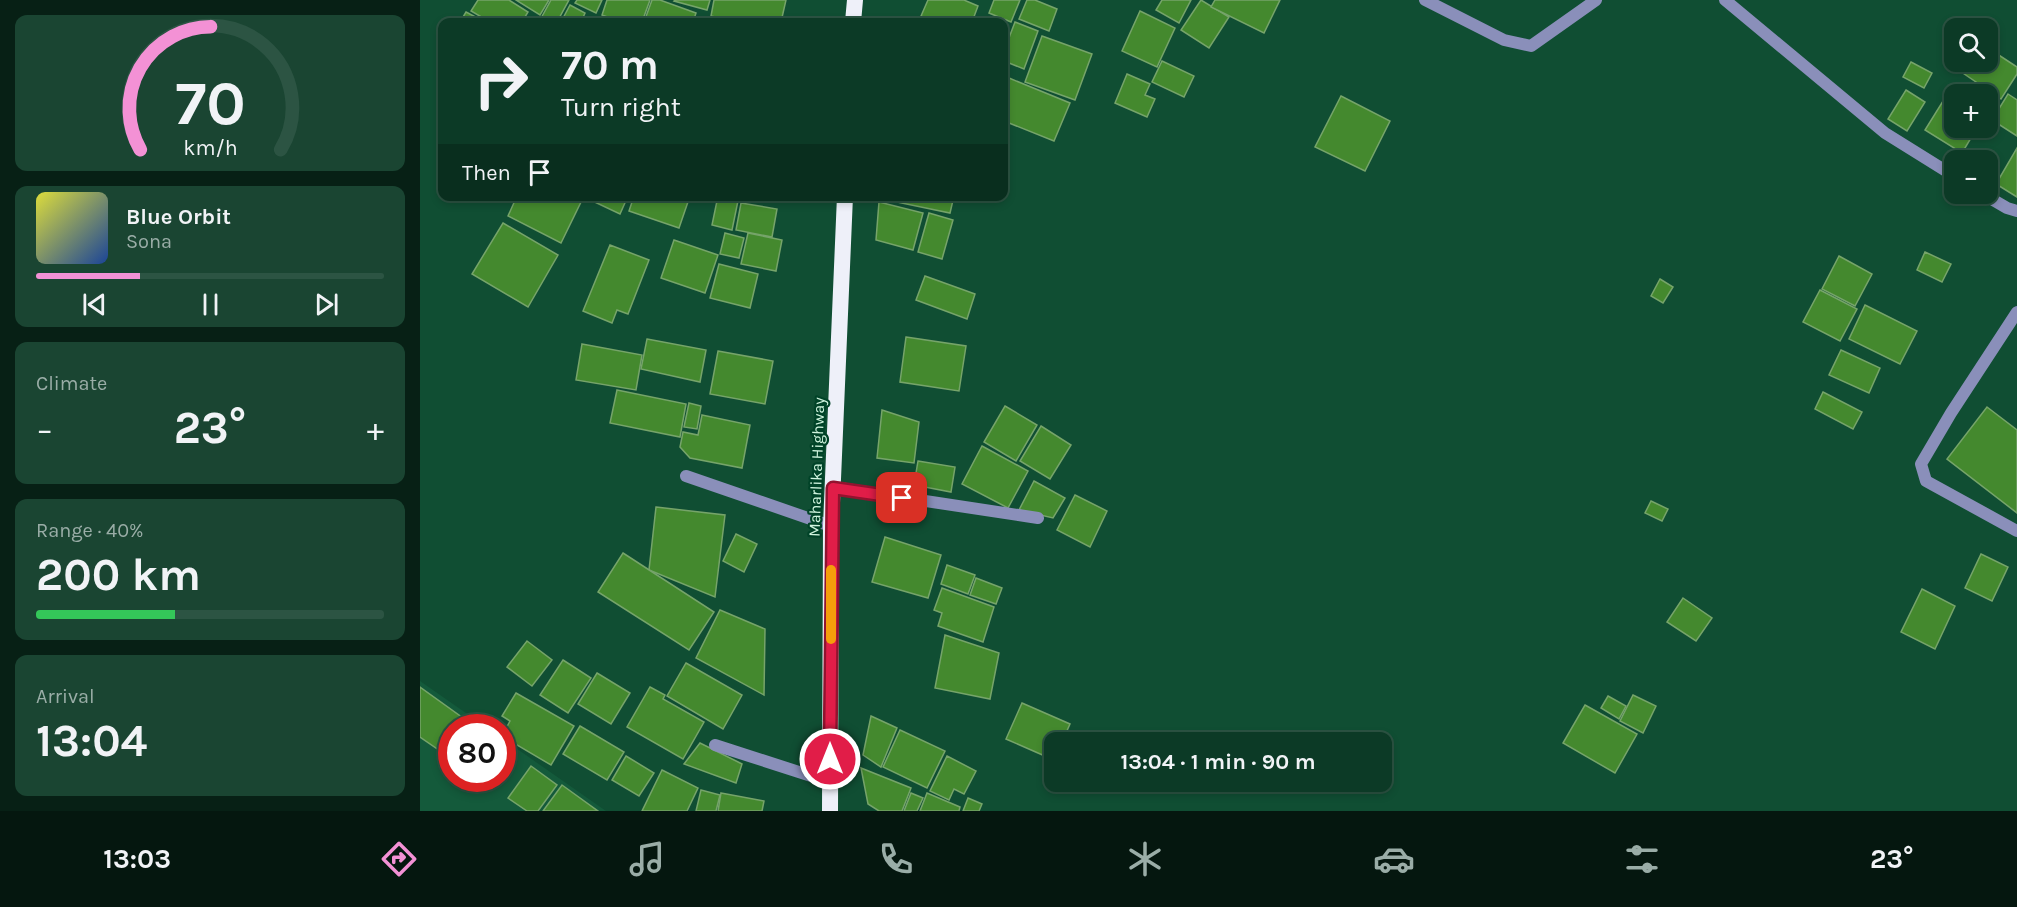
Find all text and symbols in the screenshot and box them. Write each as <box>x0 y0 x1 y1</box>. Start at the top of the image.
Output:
map controls <box>1944 18 1998 204</box>
button: search <box>1944 18 1998 72</box>
text: 70 m <box>561 40 659 90</box>
icon: right <box>462 42 540 120</box>
text: 70 <box>175 67 245 140</box>
button: + <box>1944 84 1998 138</box>
text: Turn right <box>561 91 681 123</box>
text: km/h <box>183 135 237 160</box>
button: − <box>1944 150 1998 204</box>
icon: arrive <box>523 156 556 189</box>
text: Then <box>462 160 511 186</box>
text: Blue Orbit <box>126 204 231 230</box>
text: Sona <box>126 230 172 253</box>
icon: previous <box>78 288 111 321</box>
icon: pause <box>194 288 227 321</box>
icon: next <box>310 288 343 321</box>
text: Climate <box>36 372 107 395</box>
street label: Maharlika Highway <box>805 396 828 537</box>
text: 23° <box>174 402 246 454</box>
text: − <box>36 410 53 448</box>
text: + <box>367 410 384 448</box>
pin <box>876 472 927 523</box>
icon: arrive <box>885 481 918 514</box>
text: Range · 40% <box>36 519 144 542</box>
text: 200 km <box>36 549 201 601</box>
text: Arrival <box>36 685 95 708</box>
speed limit sign: 80 <box>438 714 516 792</box>
text: 13:04 <box>36 715 147 767</box>
position arrow <box>798 727 862 791</box>
text: 13:04 · 1 min · 90 m <box>1120 749 1316 775</box>
icon: directions <box>378 838 420 880</box>
icon: music <box>626 838 668 880</box>
icon: phone <box>875 838 917 880</box>
icon: climate <box>1124 838 1166 880</box>
icon: car <box>1373 838 1415 880</box>
icon: filters <box>1621 838 1663 880</box>
text: 13:03 <box>103 843 171 875</box>
text: 23° <box>1870 843 1914 875</box>

